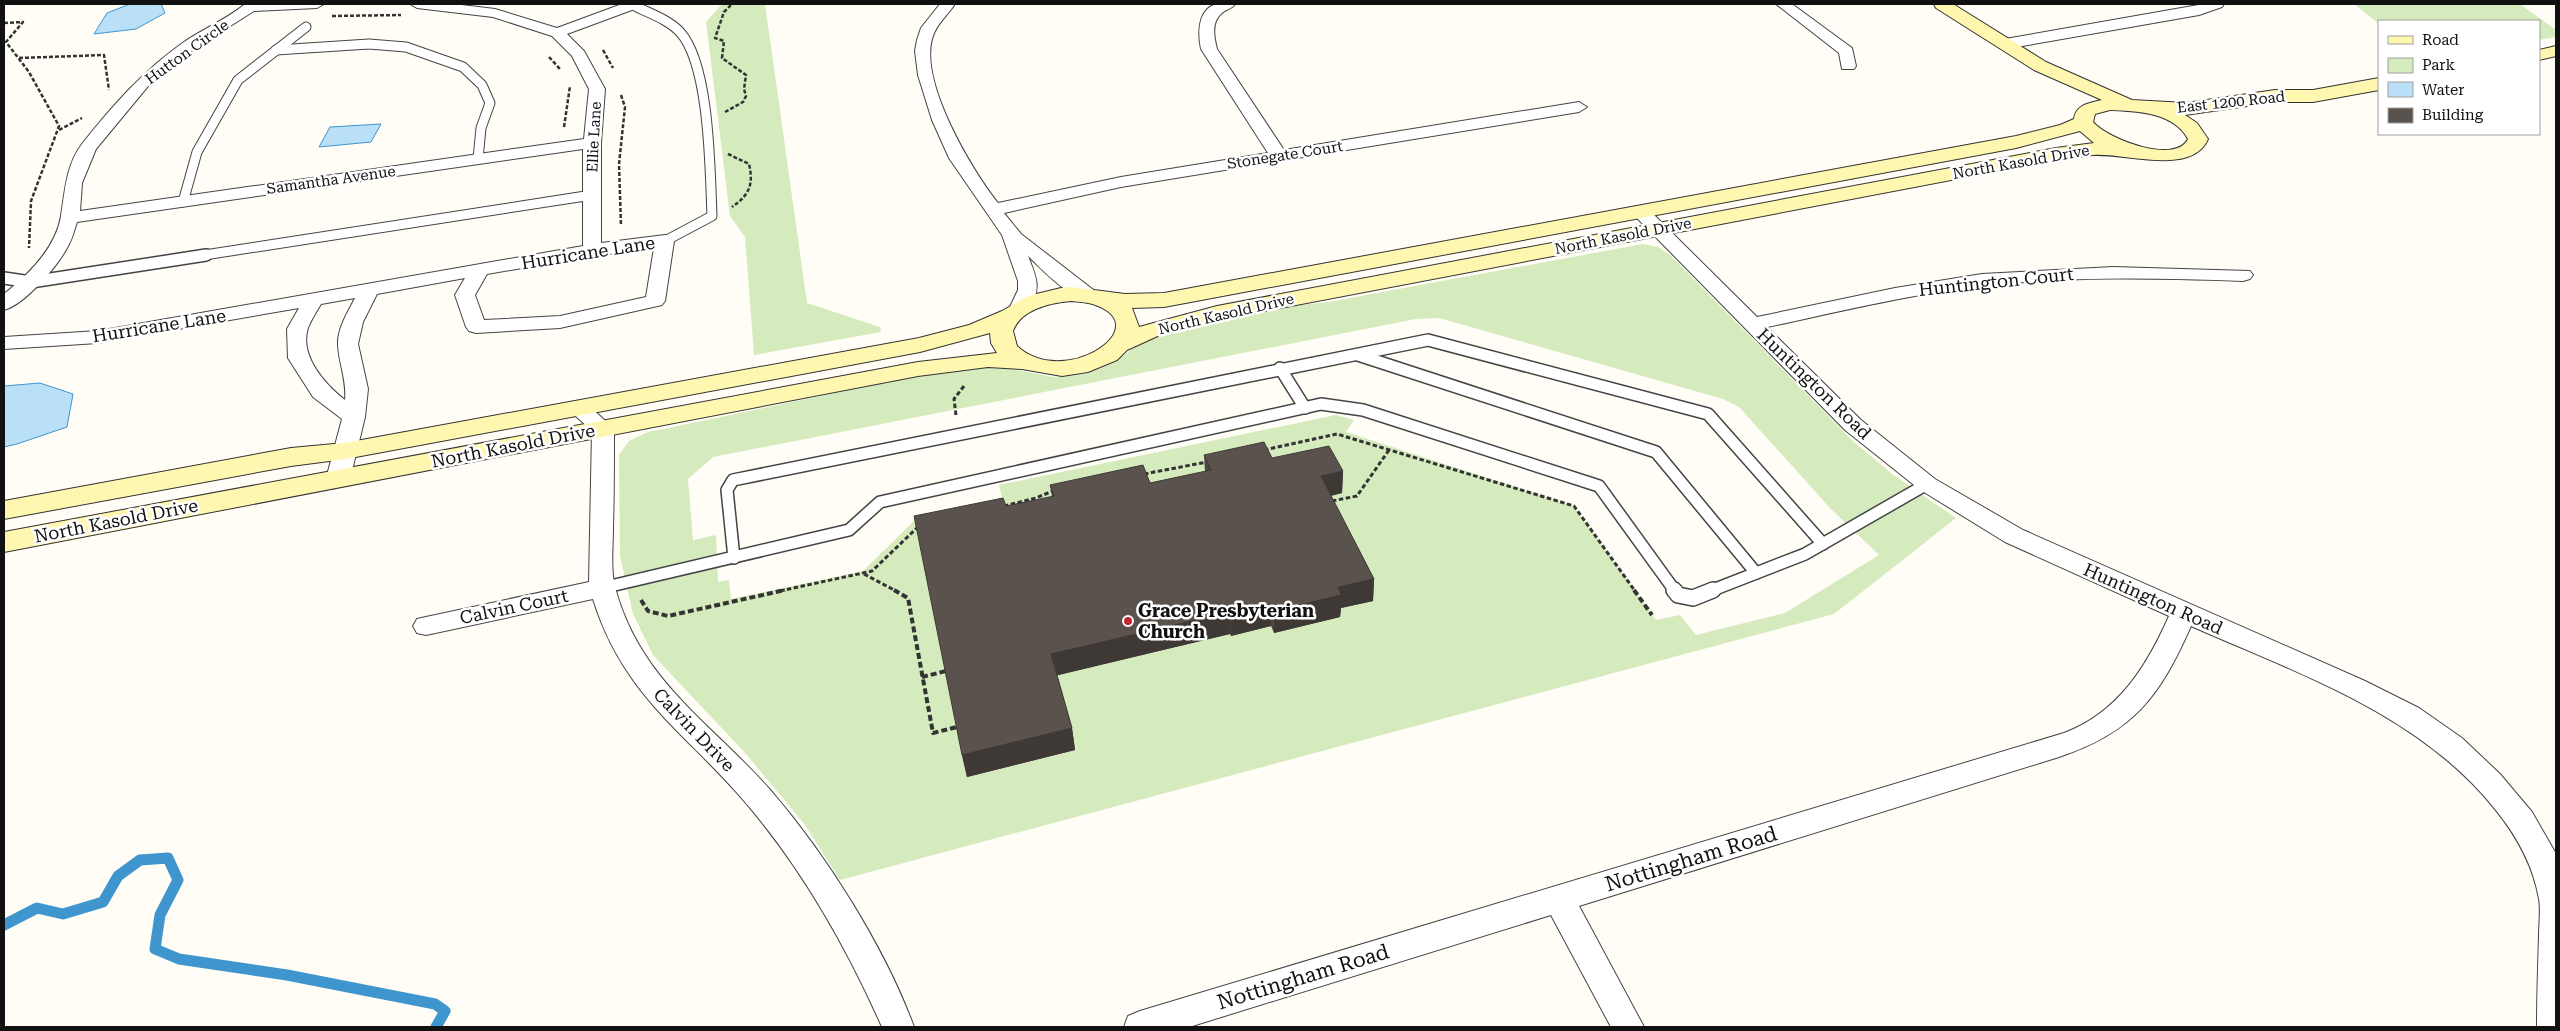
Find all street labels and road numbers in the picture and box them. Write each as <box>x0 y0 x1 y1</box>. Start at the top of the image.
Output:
street label: Hutton Circle <box>142 16 232 88</box>
street label: East 1200 Road <box>2176 87 2286 117</box>
street label: Ellie Lane <box>583 101 605 173</box>
street label: Stonegate Court <box>1226 137 1345 173</box>
street label: North Kasold Drive <box>1951 141 2091 183</box>
street label: Samantha Avenue <box>265 162 397 198</box>
street label: North Kasold Drive <box>1553 214 1693 258</box>
street label: Hurricane Lane <box>520 232 656 273</box>
street label: Huntington Court <box>1917 263 2075 300</box>
street label: North Kasold Drive <box>1156 290 1296 338</box>
street label: Hurricane Lane <box>91 305 227 346</box>
street label: Huntington Road <box>1753 324 1876 444</box>
street label: North Kasold Drive <box>429 419 597 472</box>
street label: North Kasold Drive <box>32 494 200 547</box>
street label: Huntington Road <box>2080 558 2227 639</box>
street label: Calvin Court <box>458 585 570 628</box>
street label: Calvin Drive <box>649 684 739 776</box>
street label: Nottingham Road <box>1602 821 1780 897</box>
street label: Nottingham Road <box>1214 939 1392 1015</box>

